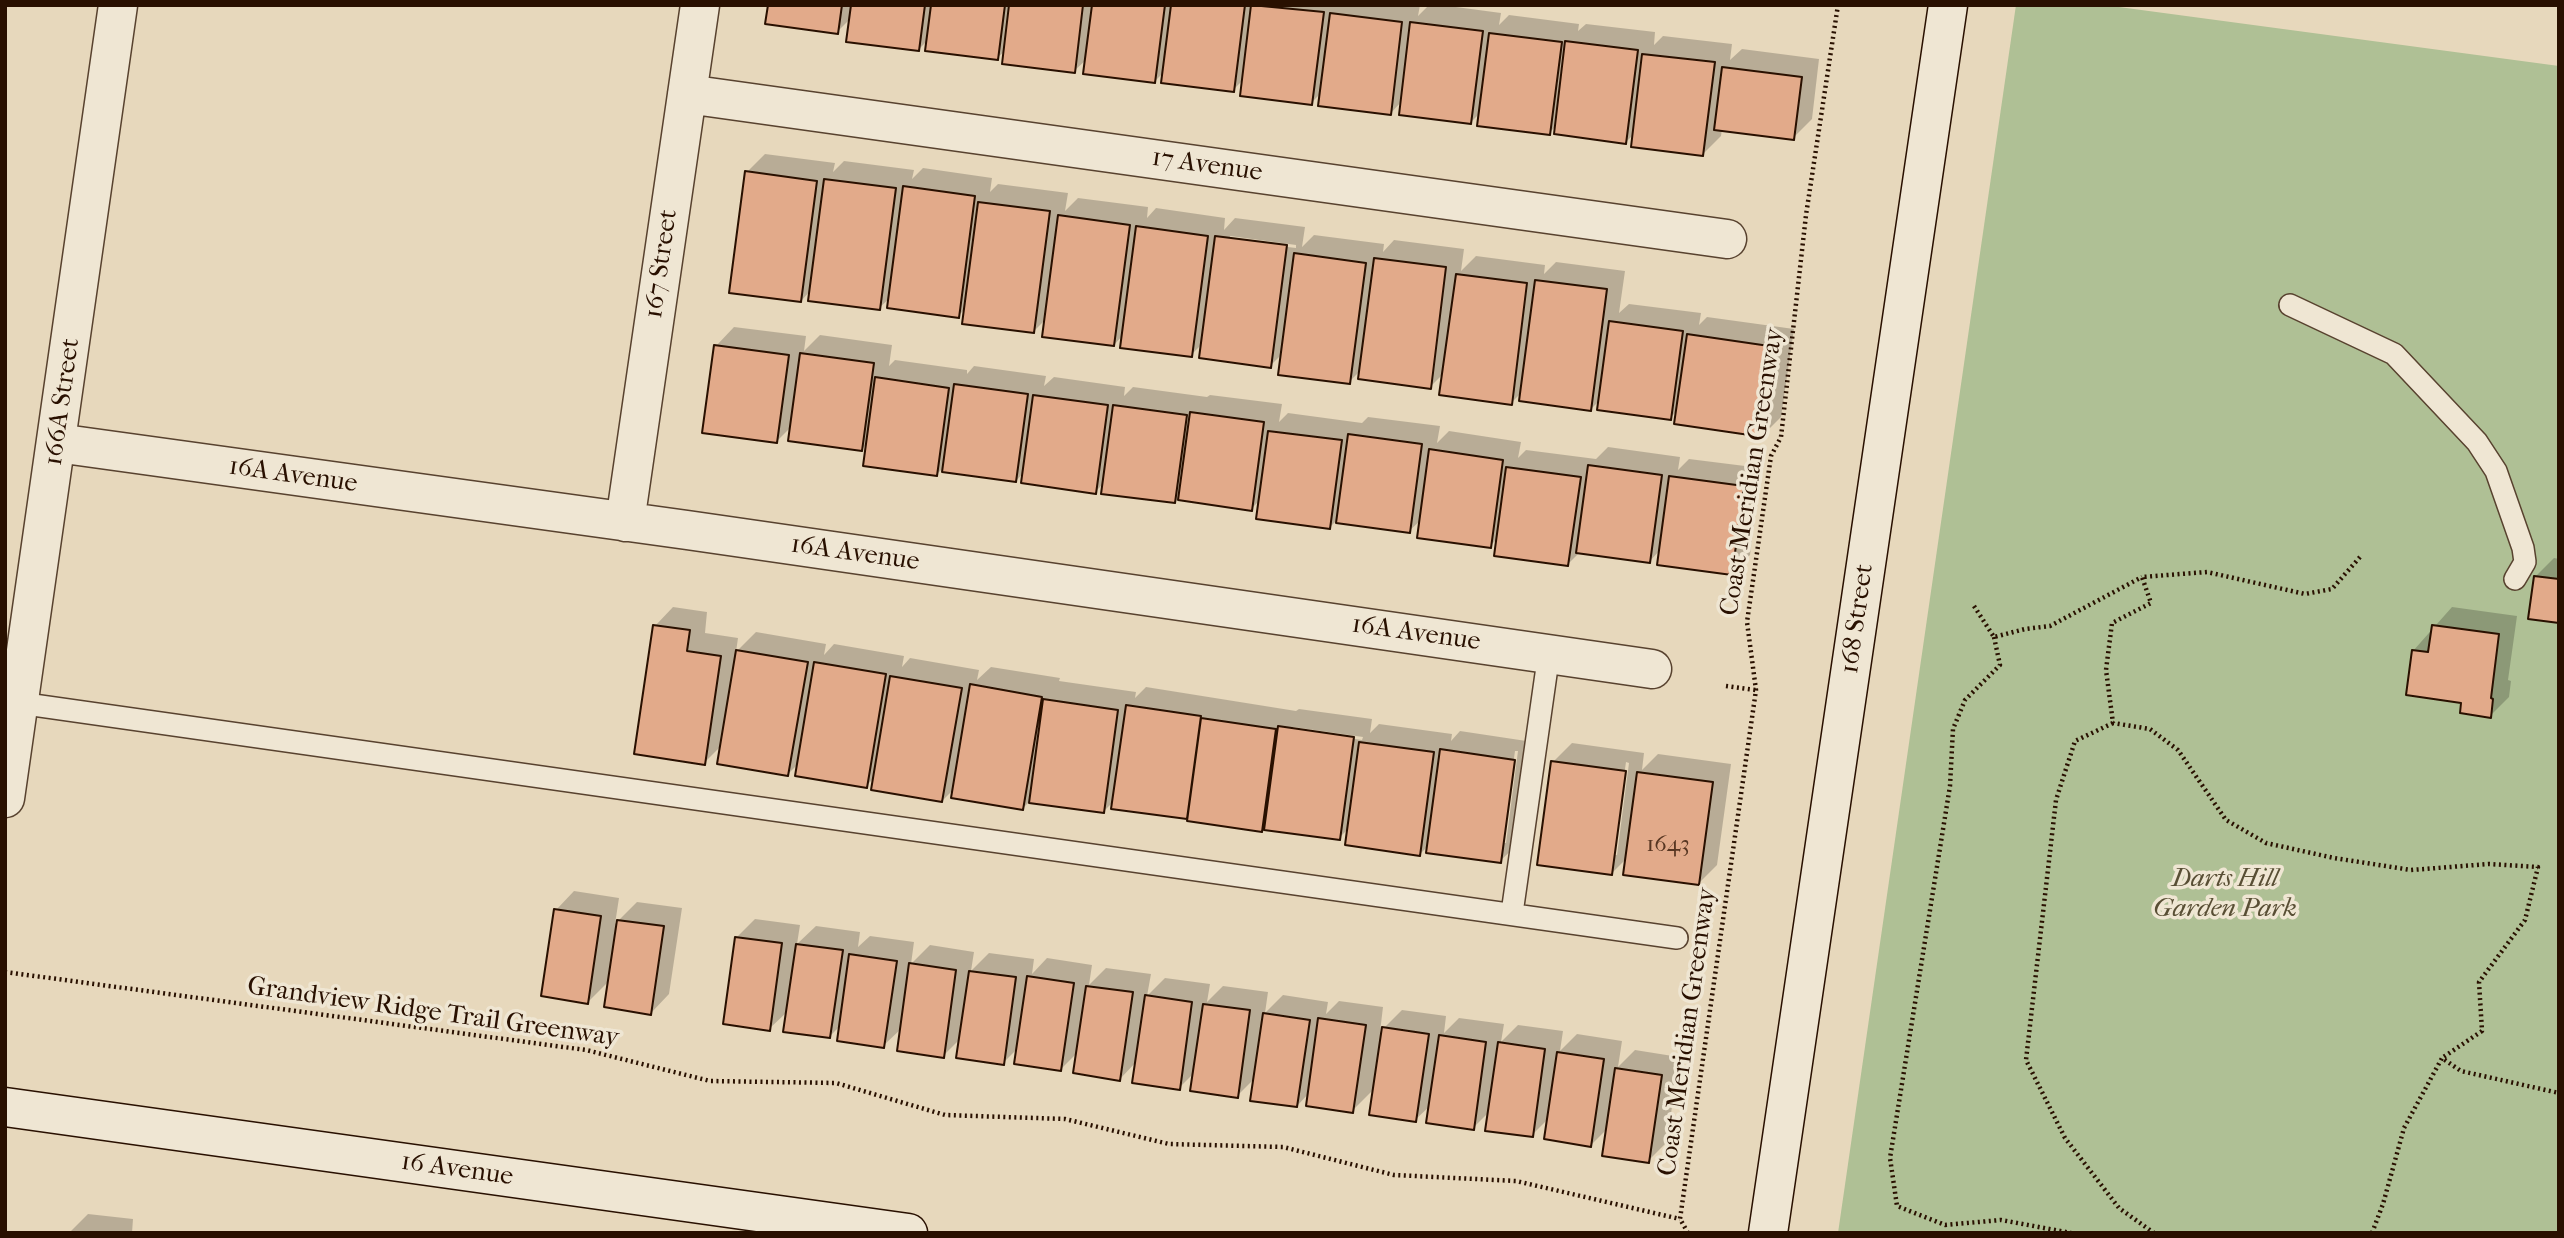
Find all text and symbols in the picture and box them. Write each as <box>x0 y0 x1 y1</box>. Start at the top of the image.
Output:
street label: 17 Avenue <box>1150 143 1264 189</box>
street label: 167 Street <box>639 207 685 321</box>
street label: Coast Meridian Greenway <box>1715 326 1791 618</box>
street label: 166A Street <box>39 336 87 468</box>
street label: 16A Avenue <box>227 452 359 500</box>
street label: 16A Avenue <box>789 530 921 578</box>
street label: 168 Street <box>1835 562 1881 676</box>
street label: 16A Avenue <box>1350 610 1482 658</box>
house number: 1643 <box>1646 831 1690 859</box>
park label: Darts Hill Garden Park <box>2153 864 2297 926</box>
street label: Coast Meridian Greenway <box>1652 886 1724 1178</box>
street label: Grandview Ridge Trail Greenway <box>245 971 621 1055</box>
street label: 16 Avenue <box>399 1147 515 1193</box>

